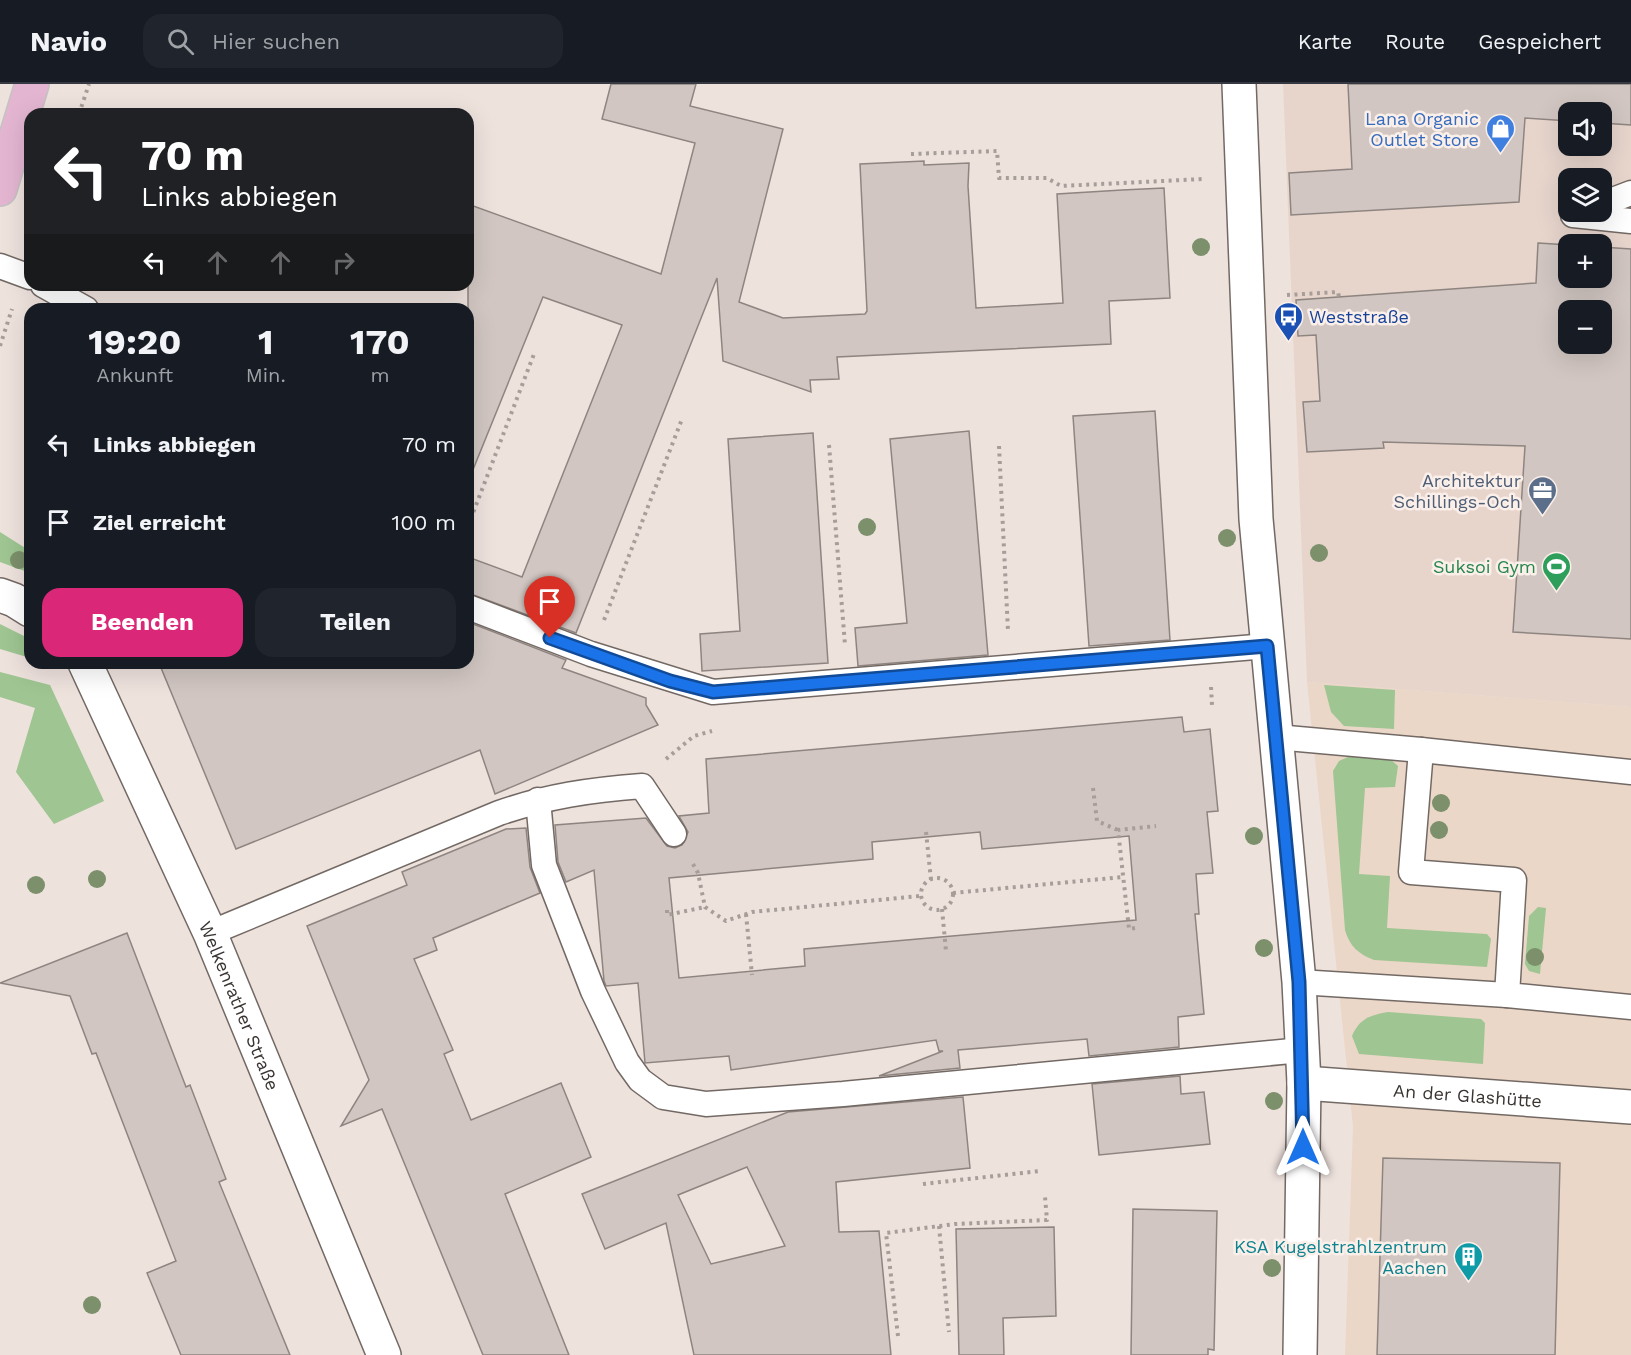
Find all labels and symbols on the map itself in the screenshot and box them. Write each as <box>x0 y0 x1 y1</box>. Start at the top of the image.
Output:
place label: Lana Organic Outlet Store <box>1365 108 1479 150</box>
shop icon: Lana Organic Outlet Store <box>1484 112 1516 154</box>
bus stop icon: Weststraße <box>1272 300 1304 342</box>
place label: Weststraße <box>1309 306 1409 327</box>
place label: Architektur Schillings-Och <box>1394 470 1521 512</box>
office icon: Architektur Schillings-Och <box>1526 474 1558 516</box>
sports icon: Suksoi Gym <box>1541 550 1573 592</box>
place label: Suksoi Gym <box>1433 556 1536 577</box>
pin <box>524 576 575 638</box>
street label: Welkenrather Straße <box>195 918 284 1093</box>
street label: An der Glashütte <box>1393 1079 1543 1111</box>
position arrow <box>1271 1115 1335 1179</box>
place label: KSA Kugelstrahlzentrum Aachen <box>1234 1236 1447 1278</box>
building icon: KSA Kugelstrahlzentrum Aachen <box>1452 1240 1484 1282</box>

